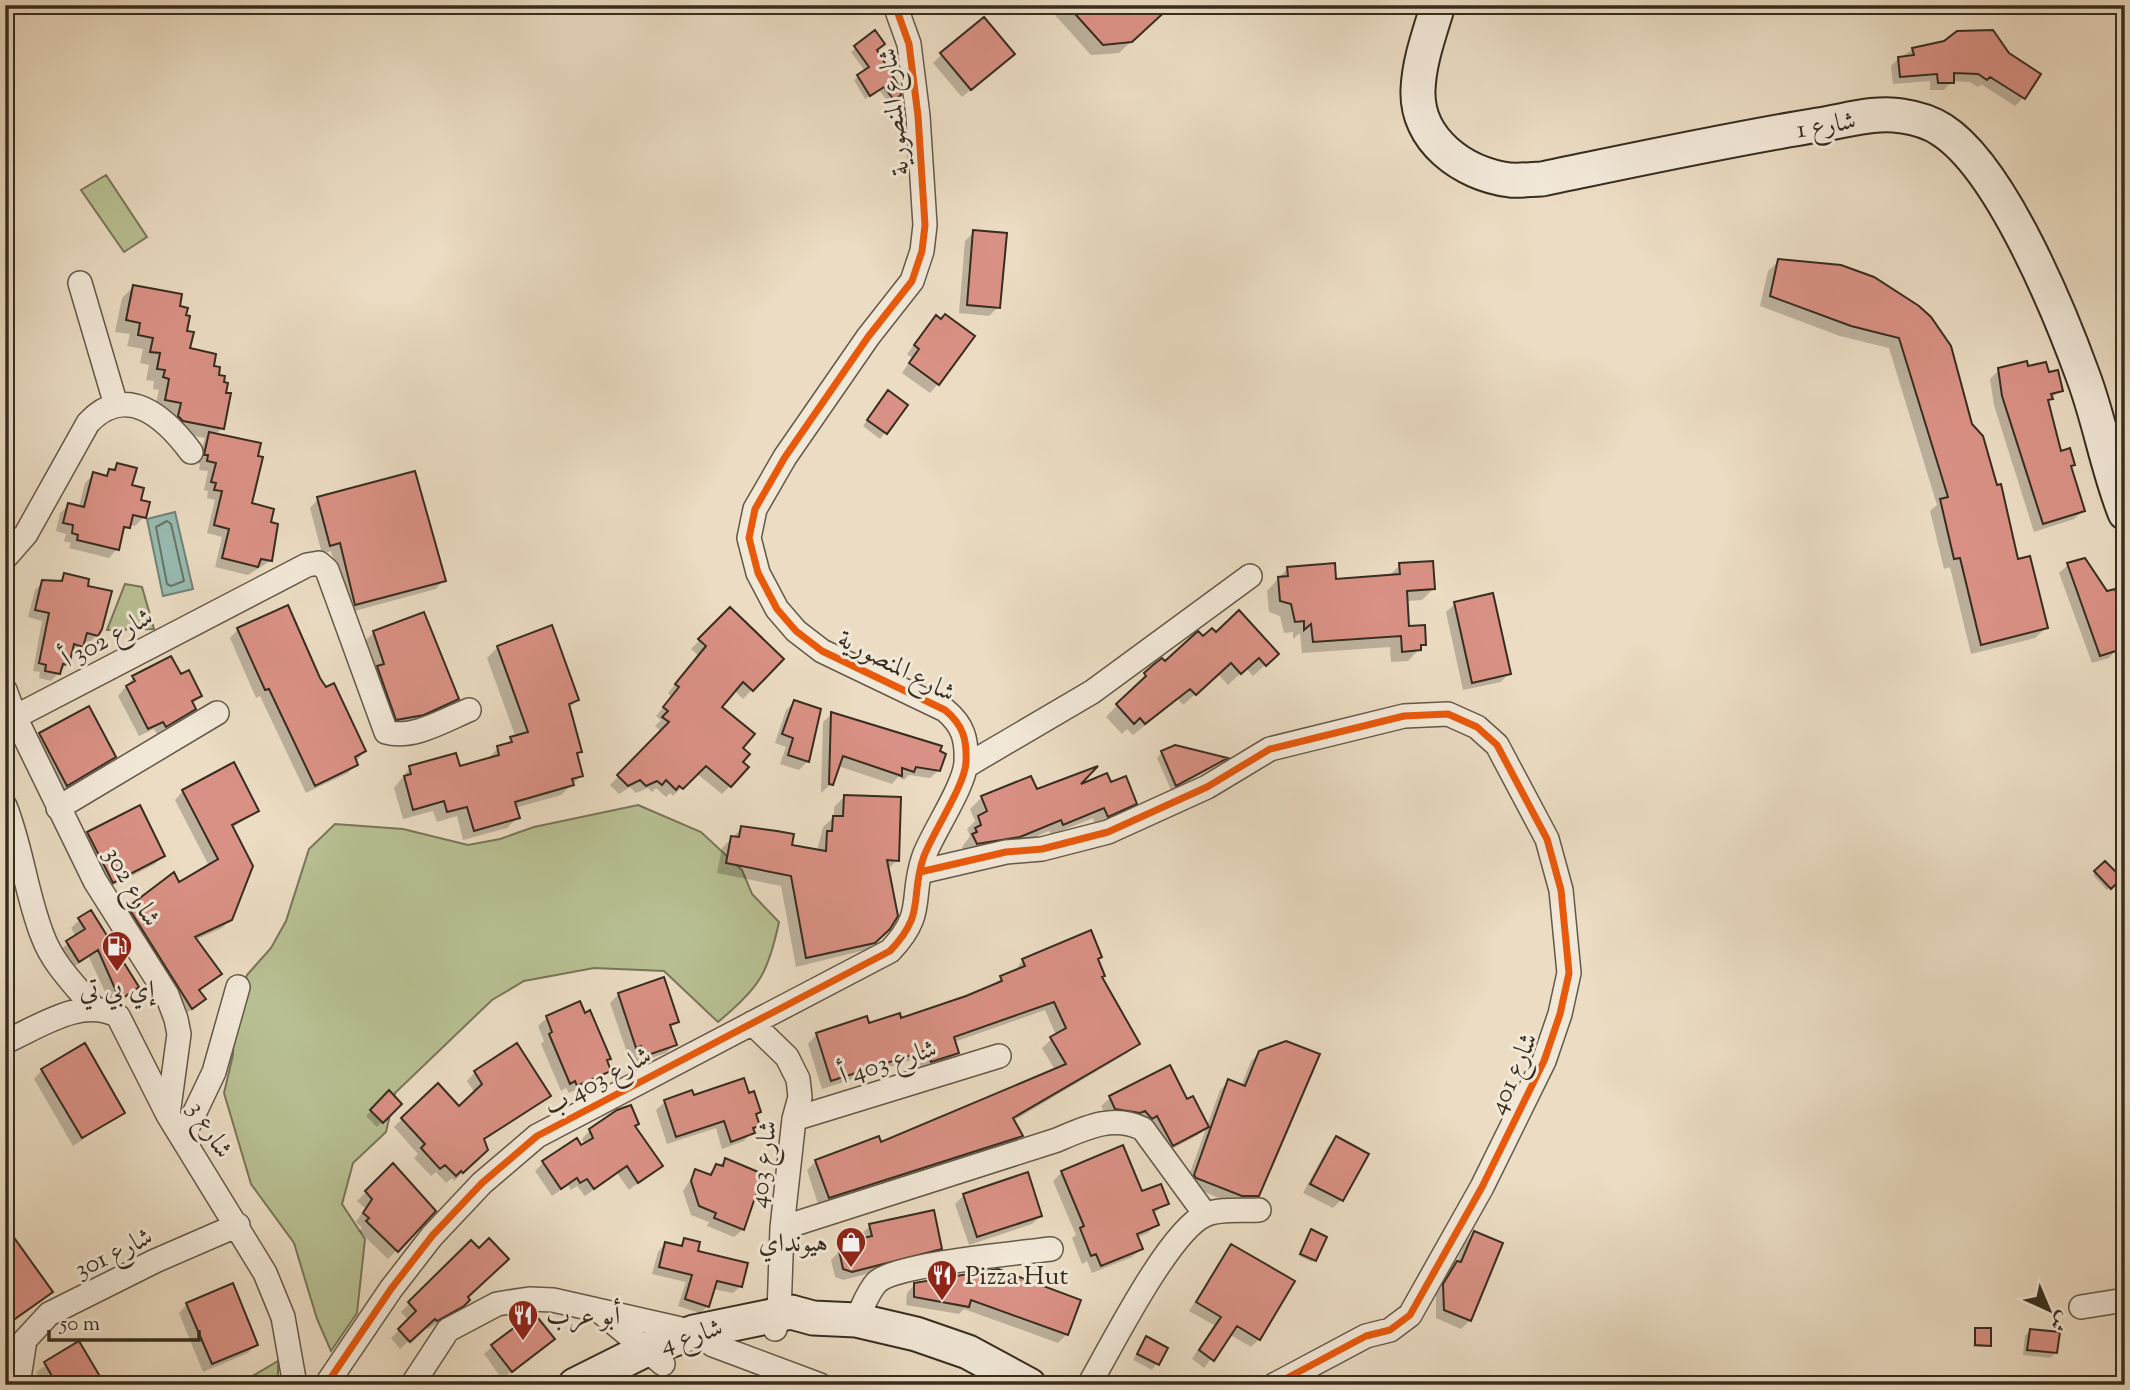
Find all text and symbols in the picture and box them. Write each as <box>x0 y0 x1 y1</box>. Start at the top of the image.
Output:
street label: شارع المنصورية <box>870 46 922 177</box>
street label: شارع 1 <box>1794 104 1859 150</box>
street label: شارع 302 أ <box>56 599 161 679</box>
street label: شارع المنصورية <box>830 622 961 714</box>
street label: شارع 302 <box>92 840 169 935</box>
fuel station icon: إي بي تي <box>100 929 134 973</box>
place label: إي بي تي <box>80 973 157 1011</box>
street label: شارع 401 <box>1480 1027 1550 1121</box>
street label: شارع 403 أ <box>835 1030 942 1097</box>
street label: شارع 403 ب <box>538 1038 659 1127</box>
street label: شارع 3 <box>176 1095 241 1167</box>
street label: شارع 403 <box>741 1118 789 1210</box>
street label: شارع 301 <box>69 1219 160 1290</box>
shop icon: هيونداي <box>834 1225 868 1269</box>
place label: هيونداي <box>759 1226 828 1263</box>
restaurant icon: Pizza Hut <box>925 1258 959 1302</box>
place label: Pizza Hut <box>965 1259 1068 1296</box>
north arrow <box>2014 1274 2084 1344</box>
restaurant icon: أبو عرب <box>506 1298 540 1342</box>
place label: أبو عرب <box>546 1298 620 1336</box>
scale bar <box>49 1299 200 1343</box>
text: ش <box>2043 1304 2075 1337</box>
text: 50 m <box>59 1310 100 1340</box>
street label: شارع 4 <box>656 1310 728 1365</box>

